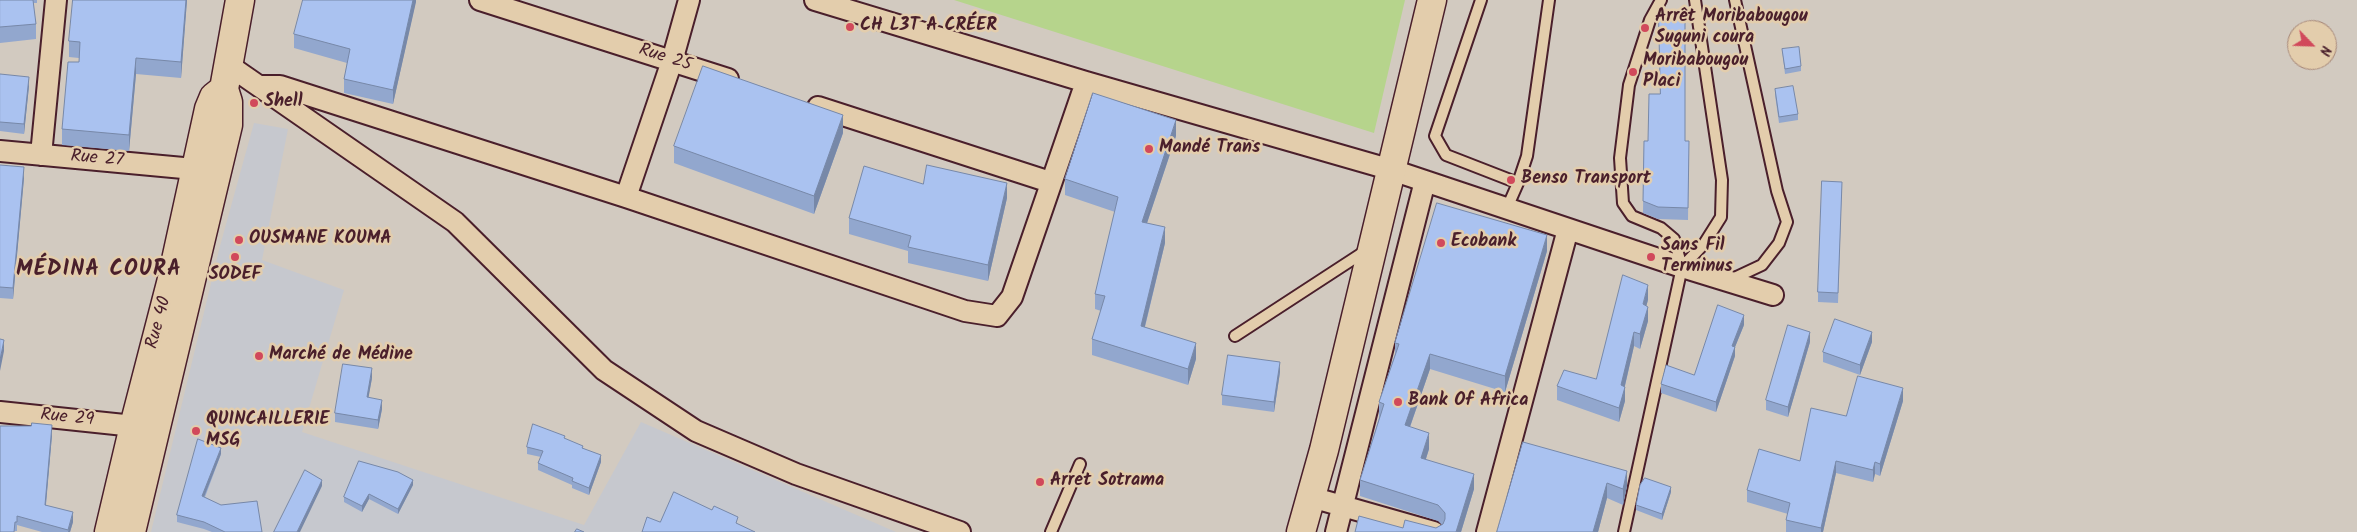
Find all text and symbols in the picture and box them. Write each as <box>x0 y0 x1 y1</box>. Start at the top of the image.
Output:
place label: Arrêt Moribabougou Suguni coura <box>1655 7 1808 50</box>
place label: CH L3T A CRÉER <box>860 16 997 38</box>
north arrow <box>2287 20 2337 70</box>
marker: CH L3T A CRÉER <box>844 21 856 33</box>
marker: Arrêt Moribabougou Suguni coura <box>1639 22 1651 34</box>
street label: Rue 25 <box>636 40 694 78</box>
text: N <box>2313 42 2337 59</box>
place label: Moribabougou Placi <box>1643 51 1748 94</box>
marker: Moribabougou Placi <box>1627 66 1639 78</box>
place label: Shell <box>264 92 302 114</box>
marker: Shell <box>248 97 260 109</box>
place label: Mandé Trans <box>1159 138 1260 160</box>
marker: Mandé Trans <box>1143 143 1155 155</box>
street label: Rue 27 <box>70 147 124 173</box>
place label: Benso Transport <box>1521 169 1651 191</box>
marker: Benso Transport <box>1505 174 1517 186</box>
place label: OUSMANE KOUMA <box>249 229 392 251</box>
place label: Ecobank <box>1451 232 1516 254</box>
marker: OUSMANE KOUMA <box>233 234 245 246</box>
place label: Sans Fil Terminus <box>1661 236 1733 278</box>
marker: Ecobank <box>1435 237 1447 249</box>
marker: SODEF <box>229 251 241 263</box>
marker: Sans Fil Terminus <box>1645 251 1657 263</box>
district label: MÉDINA COURA <box>15 258 183 284</box>
place label: SODEF <box>209 265 261 287</box>
street label: Rue 40 <box>143 294 177 352</box>
place label: Marché de Médine <box>269 345 413 367</box>
marker: Marché de Médine <box>253 350 265 362</box>
place label: Bank Of Africa <box>1408 391 1528 413</box>
marker: Bank Of Africa <box>1392 396 1404 408</box>
street label: Rue 29 <box>39 405 95 433</box>
place label: QUINCAILLERIE MSG <box>206 410 329 452</box>
marker: QUINCAILLERIE MSG <box>190 425 202 437</box>
place label: Arret Sotrama <box>1050 471 1164 493</box>
marker: Arret Sotrama <box>1034 476 1046 488</box>

